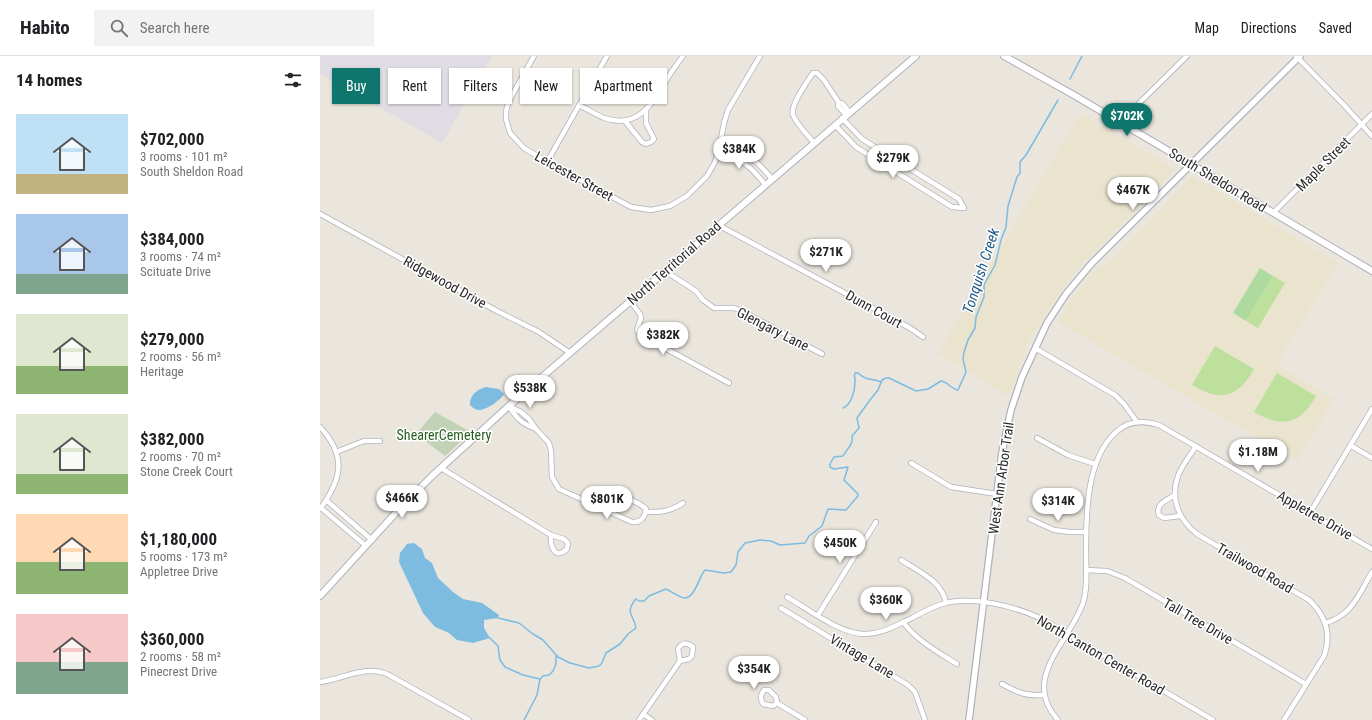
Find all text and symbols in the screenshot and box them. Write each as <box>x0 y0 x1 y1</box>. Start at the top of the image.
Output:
search box <box>94 10 374 46</box>
text: Habito <box>20 16 70 39</box>
icon: search <box>108 17 130 39</box>
text: Search here <box>140 19 210 37</box>
text: Map <box>1195 20 1219 36</box>
text: Directions <box>1241 20 1297 36</box>
text: Saved <box>1319 20 1352 36</box>
chip: Buy <box>332 68 380 104</box>
chip: Rent <box>388 68 441 104</box>
chip: Filters <box>449 68 512 104</box>
chip: New <box>520 68 572 104</box>
chip: Apartment <box>580 68 667 104</box>
icon: filters <box>282 69 304 91</box>
text: 14 homes <box>16 70 82 90</box>
pin: $702K <box>1099 103 1155 137</box>
text: $702K <box>1110 108 1144 123</box>
text: $702,000 <box>140 129 204 149</box>
icon: home <box>48 130 96 178</box>
street label: Maple Street <box>1293 134 1353 194</box>
pin: $384K <box>711 136 767 170</box>
text: $384K <box>722 141 756 156</box>
pin: $279K <box>865 145 921 179</box>
street label: South Sheldon Road <box>1166 145 1270 215</box>
street label: Leicester Street <box>532 148 616 204</box>
text: 3 rooms · 101 m² <box>140 149 227 164</box>
text: $279K <box>876 150 910 165</box>
text: South Sheldon Road <box>140 164 243 179</box>
pin: $467K <box>1105 177 1161 211</box>
text: $467K <box>1116 182 1150 197</box>
street label: North Territorial Road <box>624 218 724 308</box>
water label: Tonquish Creek <box>959 226 1003 316</box>
text: $384,000 <box>140 229 204 249</box>
icon: home <box>48 230 96 278</box>
pin: $271K <box>798 239 854 273</box>
text: $271K <box>809 244 843 259</box>
text: 3 rooms · 74 m² <box>140 249 221 264</box>
street label: Ridgewood Drive <box>401 253 490 312</box>
text: Scituate Drive <box>140 264 211 279</box>
street label: Dunn Court <box>843 287 905 331</box>
street label: Glengary Lane <box>734 304 812 354</box>
pin: $382K <box>635 322 691 356</box>
text: $382K <box>646 327 680 342</box>
text: $279,000 <box>140 329 204 349</box>
icon: home <box>48 330 96 378</box>
text: 2 rooms · 56 m² <box>140 349 221 364</box>
text: Heritage <box>140 364 184 379</box>
pin: $538K <box>502 375 558 409</box>
text: $538K <box>513 380 547 395</box>
street label: West Ann Arbor Trail <box>985 421 1017 535</box>
park label: ShearerCemetery <box>397 427 492 443</box>
text: $382,000 <box>140 429 204 449</box>
icon: home <box>48 430 96 478</box>
pin: $1.18M <box>1225 439 1291 473</box>
text: $1.18M <box>1238 444 1278 459</box>
text: 2 rooms · 70 m² <box>140 449 221 464</box>
text: Stone Creek Court <box>140 464 233 479</box>
pin: $466K <box>374 485 430 519</box>
pin: $801K <box>579 486 635 520</box>
street label: Appletree Drive <box>1275 487 1356 543</box>
pin: $314K <box>1030 488 1086 522</box>
text: $466K <box>385 490 419 505</box>
text: $801K <box>590 491 624 506</box>
text: $314K <box>1041 493 1075 508</box>
text: $1,180,000 <box>140 529 217 549</box>
icon: home <box>48 530 96 578</box>
pin: $450K <box>812 530 868 564</box>
text: $450K <box>823 535 857 550</box>
street label: Trailwood Road <box>1214 540 1296 596</box>
text: 5 rooms · 173 m² <box>140 549 227 564</box>
text: Appletree Drive <box>140 564 218 579</box>
pin: $360K <box>858 587 914 621</box>
text: $360K <box>869 592 903 607</box>
street label: Tall Tree Drive <box>1160 595 1236 648</box>
street label: North Canton Center Road <box>1034 612 1168 698</box>
text: $360,000 <box>140 629 204 649</box>
icon: home <box>48 630 96 678</box>
street label: Vintage Lane <box>827 631 897 682</box>
text: 2 rooms · 58 m² <box>140 649 221 664</box>
pin: $354K <box>726 656 782 690</box>
text: $354K <box>737 661 771 676</box>
text: Pinecrest Drive <box>140 664 217 679</box>

